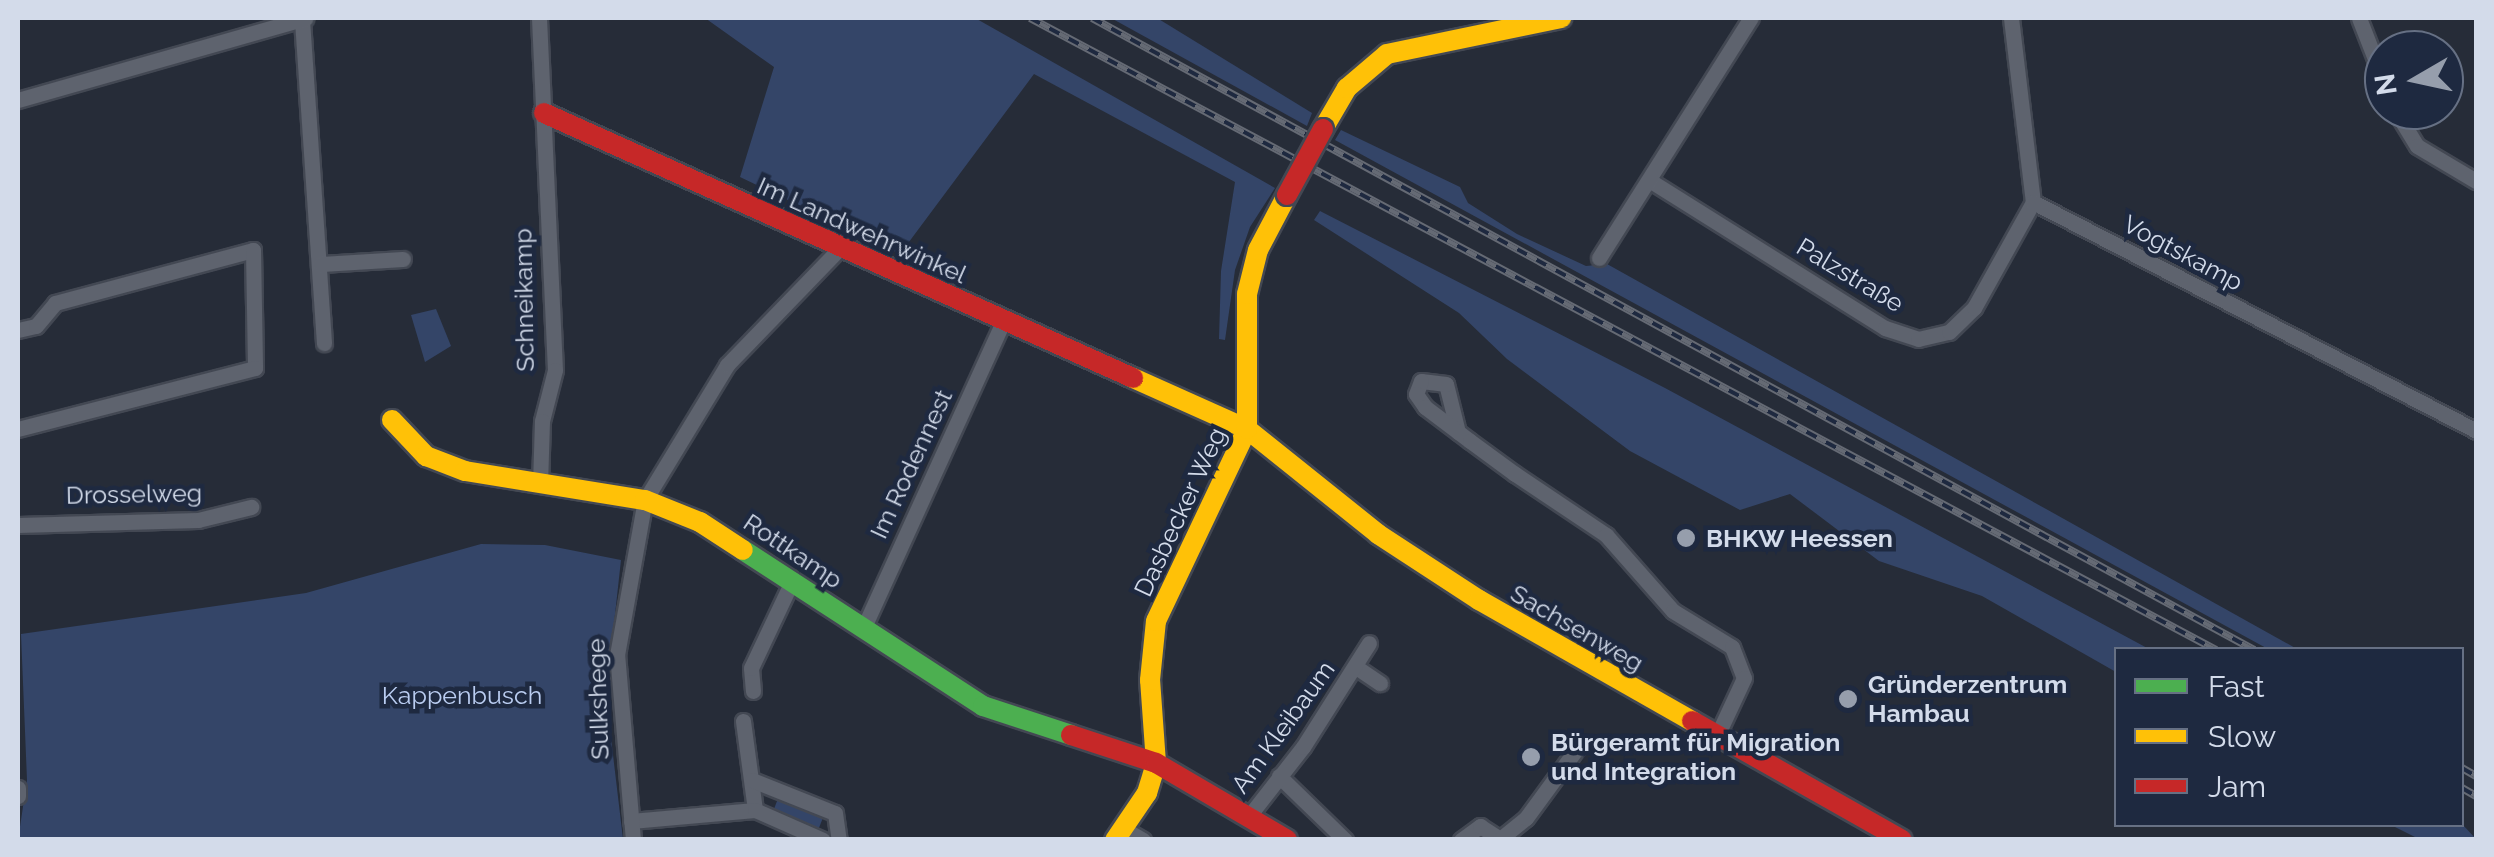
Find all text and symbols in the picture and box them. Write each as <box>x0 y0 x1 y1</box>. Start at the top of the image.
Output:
north arrow <box>2364 30 2464 130</box>
text: N <box>2368 71 2404 98</box>
street label: Im Landwehrwinkel <box>753 170 971 290</box>
street label: Vogtskamp <box>2118 209 2248 297</box>
street label: Schneikamp <box>508 228 540 372</box>
street label: Palzstraße <box>1791 231 1909 319</box>
street label: Im Rodennest <box>863 385 959 543</box>
street label: Dasbecker Weg <box>1127 422 1233 602</box>
street label: Drosselweg <box>66 478 202 510</box>
street label: Rottkamp <box>738 507 848 595</box>
place label: BHKW Heessen <box>1706 523 1894 553</box>
marker: BHKW Heessen <box>1675 527 1697 549</box>
street label: Sachsenweg <box>1505 578 1649 678</box>
street label: Sulkshege <box>581 638 615 760</box>
legend <box>2114 647 2464 827</box>
street label: Am Kleibaum <box>1225 655 1341 799</box>
text: Fast <box>2208 669 2265 704</box>
place label: Gründerzentrum Hambau <box>1868 670 2067 729</box>
park label: Kappenbusch <box>382 680 542 710</box>
marker: Gründerzentrum Hambau <box>1837 688 1859 710</box>
text: Slow <box>2208 719 2276 754</box>
place label: Bürgeramt für Migration und Integration <box>1551 728 1841 787</box>
marker: Bürgeramt für Migration und Integration <box>1520 746 1542 768</box>
text: Jam <box>2208 769 2266 804</box>

